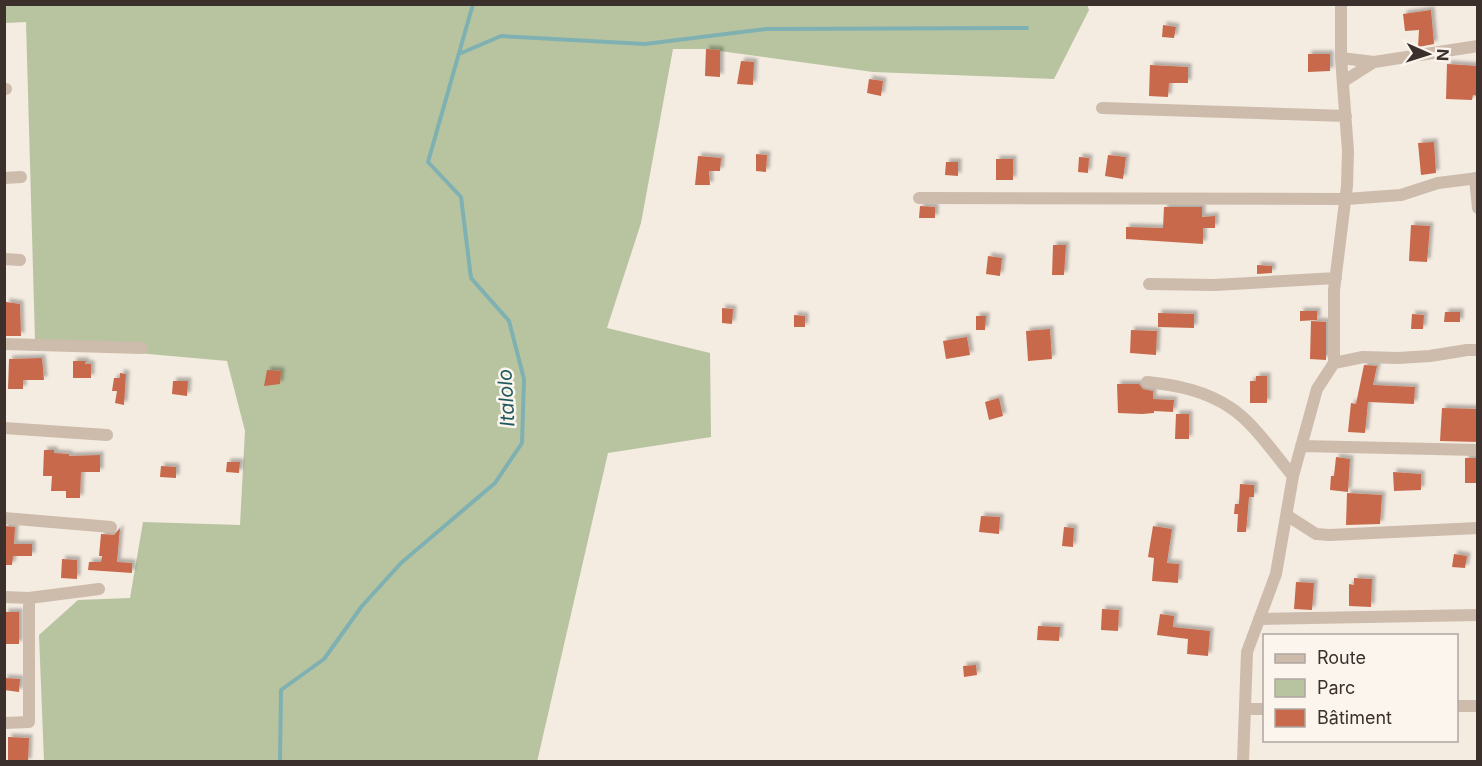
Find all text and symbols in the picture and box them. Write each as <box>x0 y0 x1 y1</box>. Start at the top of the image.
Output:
north arrow <box>1398 24 1458 84</box>
text: N <box>1433 48 1453 61</box>
water label: Italolo <box>492 368 520 428</box>
legend <box>1263 634 1458 742</box>
text: Route <box>1317 647 1366 668</box>
text: Parc <box>1317 677 1355 698</box>
text: Bâtiment <box>1317 707 1392 728</box>

